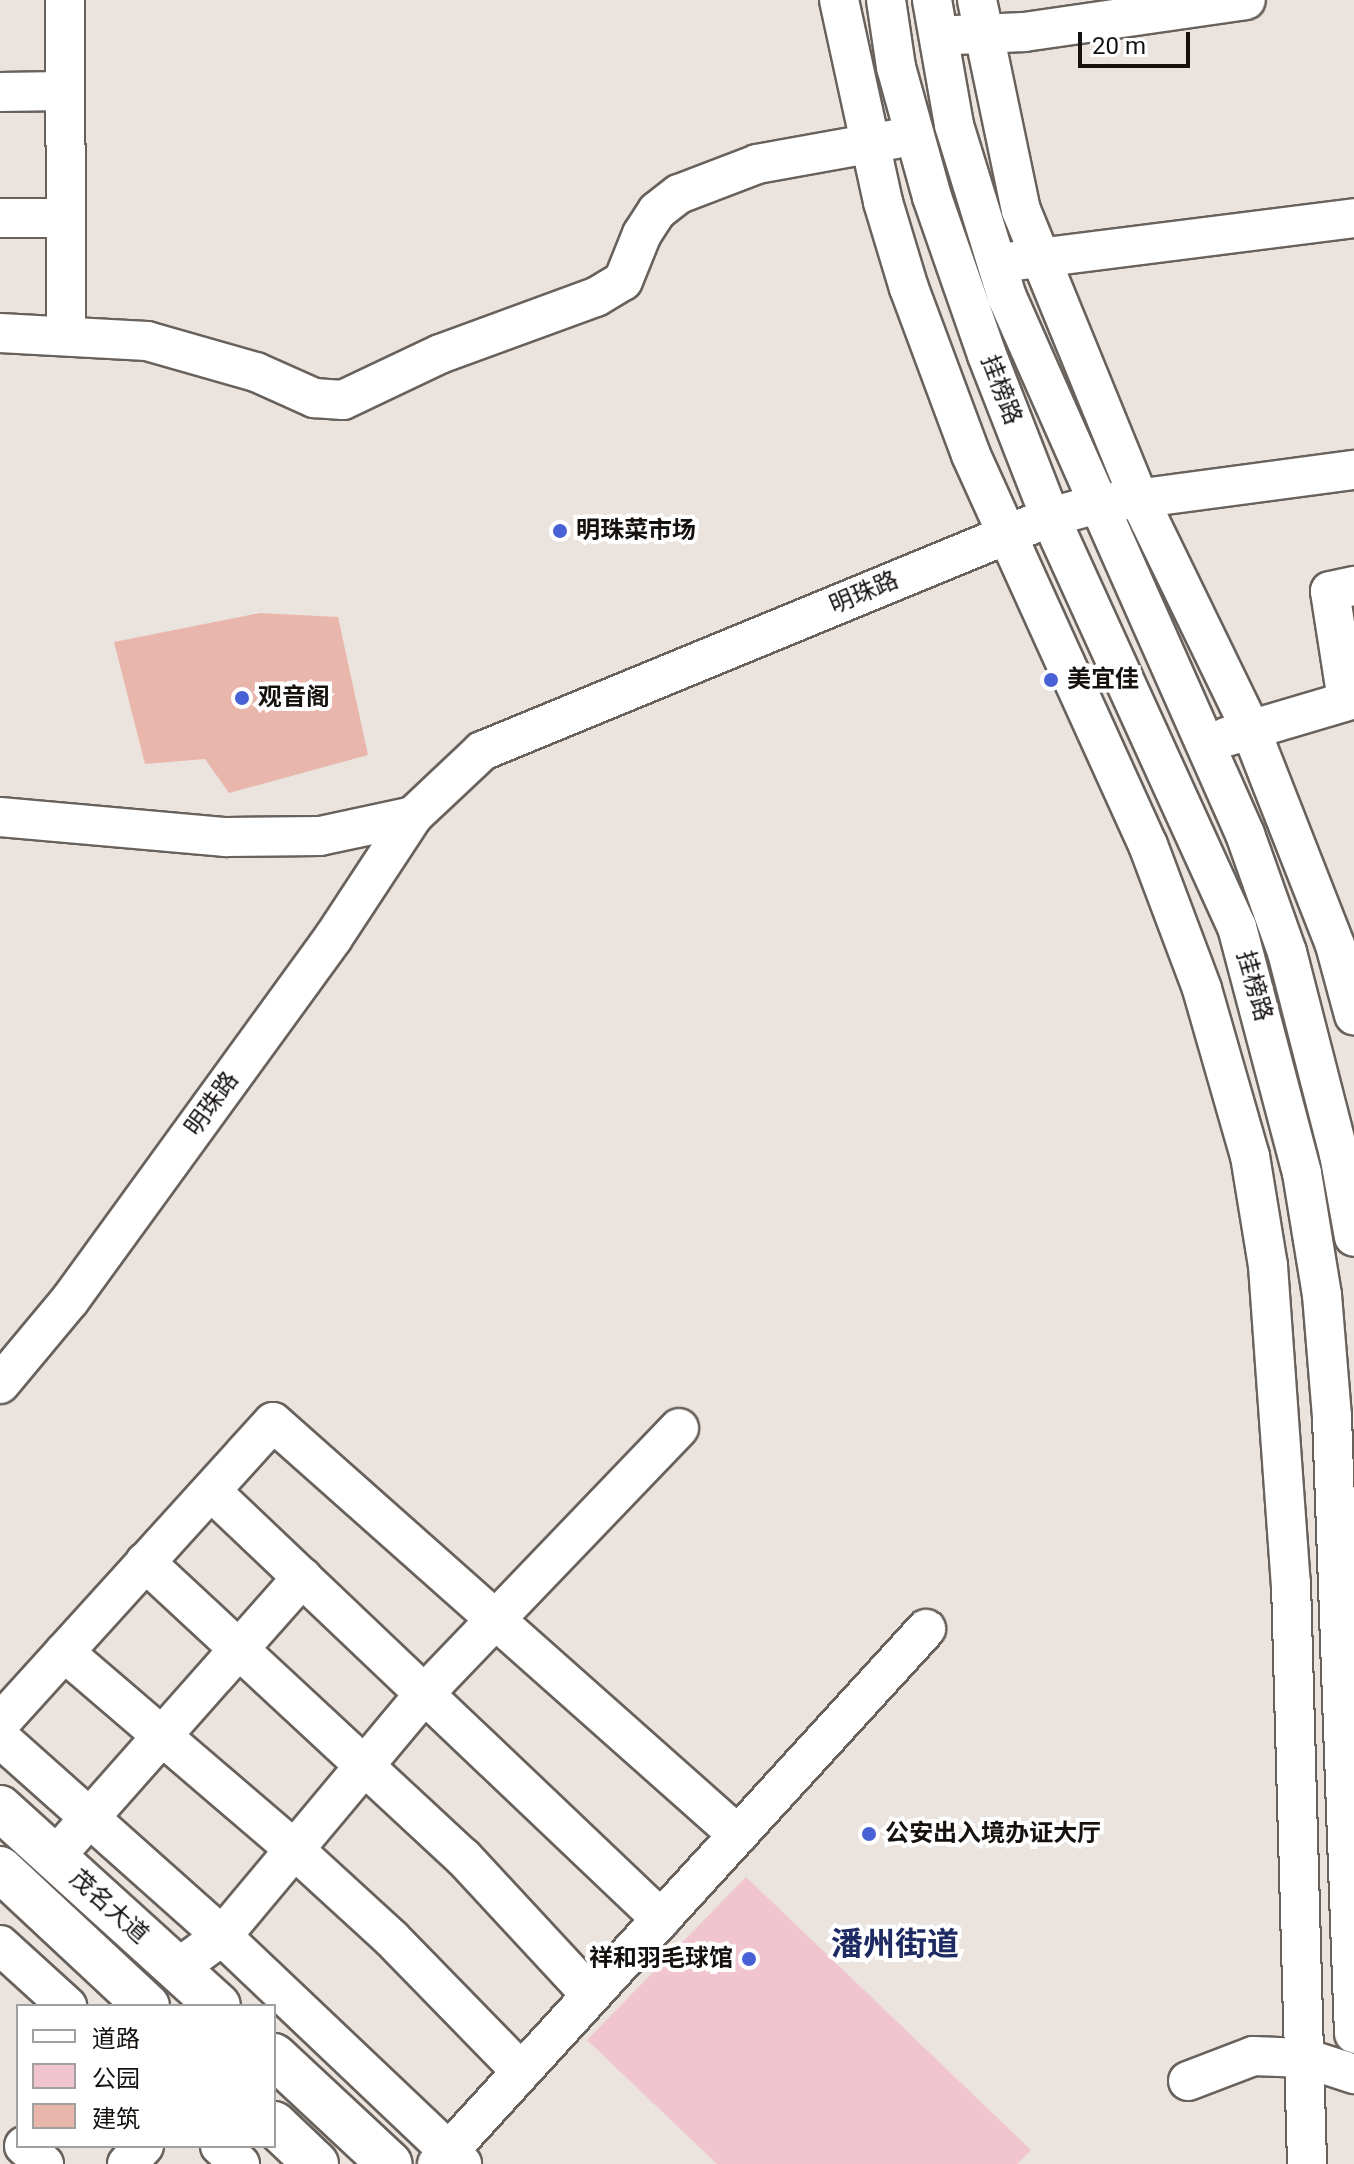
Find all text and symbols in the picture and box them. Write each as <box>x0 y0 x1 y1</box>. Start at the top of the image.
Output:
scale bar <box>1082 16 1194 66</box>
text: 20 m <box>1092 32 1146 60</box>
street label: 挂榜路 <box>975 351 1027 429</box>
place label: 明珠菜市场 <box>576 517 696 545</box>
marker: 明珠菜市场 <box>551 522 569 540</box>
street label: 明珠路 <box>825 566 903 620</box>
place label: 美宜佳 <box>1067 666 1139 694</box>
marker: 美宜佳 <box>1042 671 1060 689</box>
place label: 观音阁 <box>258 684 330 712</box>
marker: 观音阁 <box>233 689 251 707</box>
street label: 挂榜路 <box>1230 947 1278 1025</box>
street label: 明珠路 <box>179 1066 245 1142</box>
place label: 公安出入境办证大厅 <box>885 1820 1101 1848</box>
marker: 公安出入境办证大厅 <box>860 1825 878 1843</box>
street label: 茂名大道 <box>64 1864 154 1950</box>
district label: 潘州街道 <box>831 1925 959 1963</box>
place label: 祥和羽毛球馆 <box>589 1945 733 1973</box>
marker: 祥和羽毛球馆 <box>740 1950 758 1968</box>
legend <box>16 2004 276 2148</box>
text: 道路 <box>92 2025 140 2053</box>
text: 公园 <box>92 2065 140 2093</box>
text: 建筑 <box>92 2105 140 2133</box>

